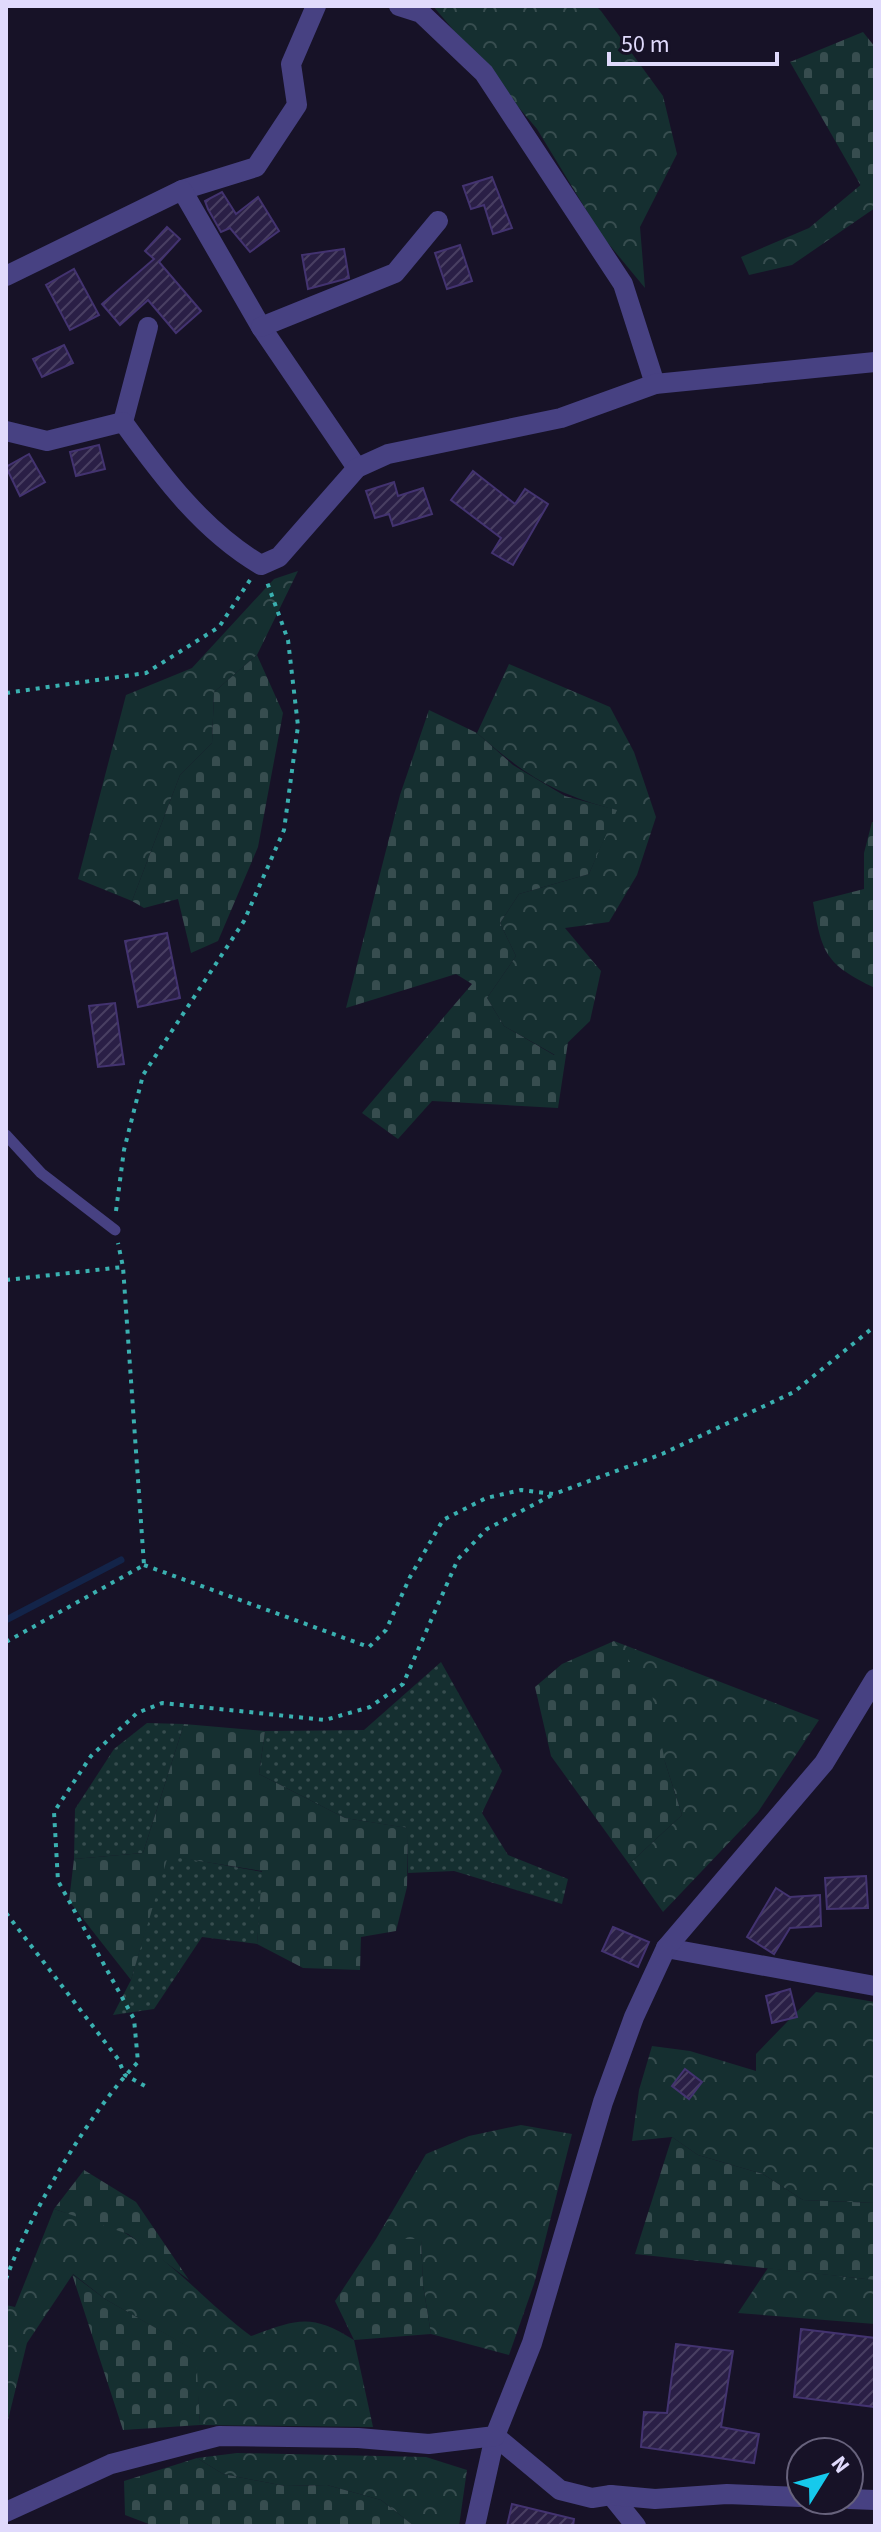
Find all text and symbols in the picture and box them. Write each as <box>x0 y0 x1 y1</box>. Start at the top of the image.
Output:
scale bar <box>609 16 777 66</box>
text: 50 m <box>621 27 670 62</box>
north arrow <box>785 2436 865 2516</box>
text: N <box>823 2449 857 2480</box>

